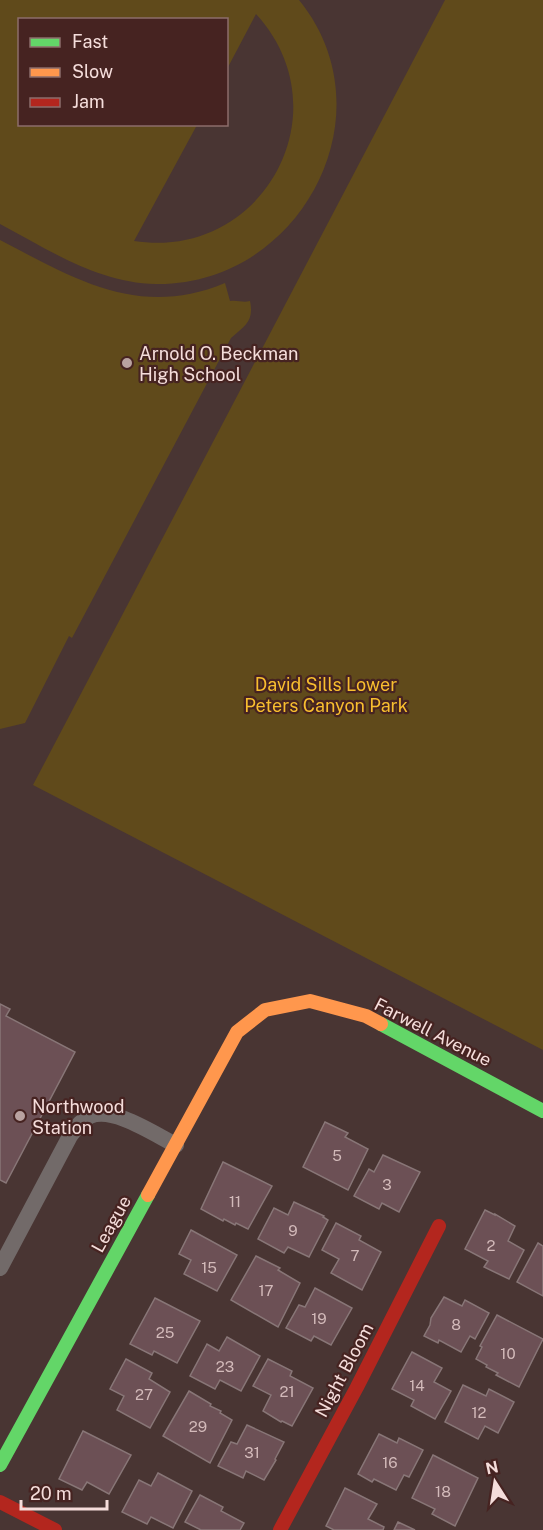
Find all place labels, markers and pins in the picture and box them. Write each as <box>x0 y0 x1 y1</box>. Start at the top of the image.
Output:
place label: Arnold O. Beckman High School <box>139 343 298 385</box>
marker: Arnold O. Beckman High School <box>120 356 134 370</box>
place label: Northwood Station <box>32 1096 124 1138</box>
marker: Northwood Station <box>13 1109 27 1123</box>

